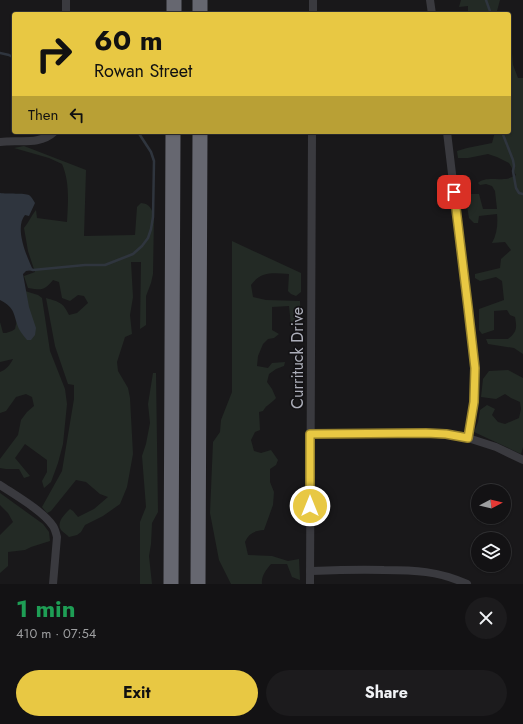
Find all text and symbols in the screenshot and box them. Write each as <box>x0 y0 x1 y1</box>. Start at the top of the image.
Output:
text: 60 m <box>94 20 163 61</box>
icon: right <box>28 28 80 80</box>
text: Rowan Street <box>94 58 192 84</box>
text: Then <box>28 104 58 126</box>
icon: left <box>66 104 88 126</box>
pin <box>437 175 471 209</box>
icon: arrive <box>443 181 465 203</box>
street label: Currituck Drive <box>286 307 309 409</box>
north arrow <box>471 484 511 524</box>
map controls <box>471 484 511 572</box>
position arrow <box>289 485 331 527</box>
button: layers <box>471 532 511 572</box>
text: 1 min <box>16 591 76 626</box>
button: close <box>465 597 507 639</box>
text: 410 m · 07:54 <box>16 624 96 643</box>
button: Exit <box>16 670 258 716</box>
button: Share <box>266 670 507 716</box>

